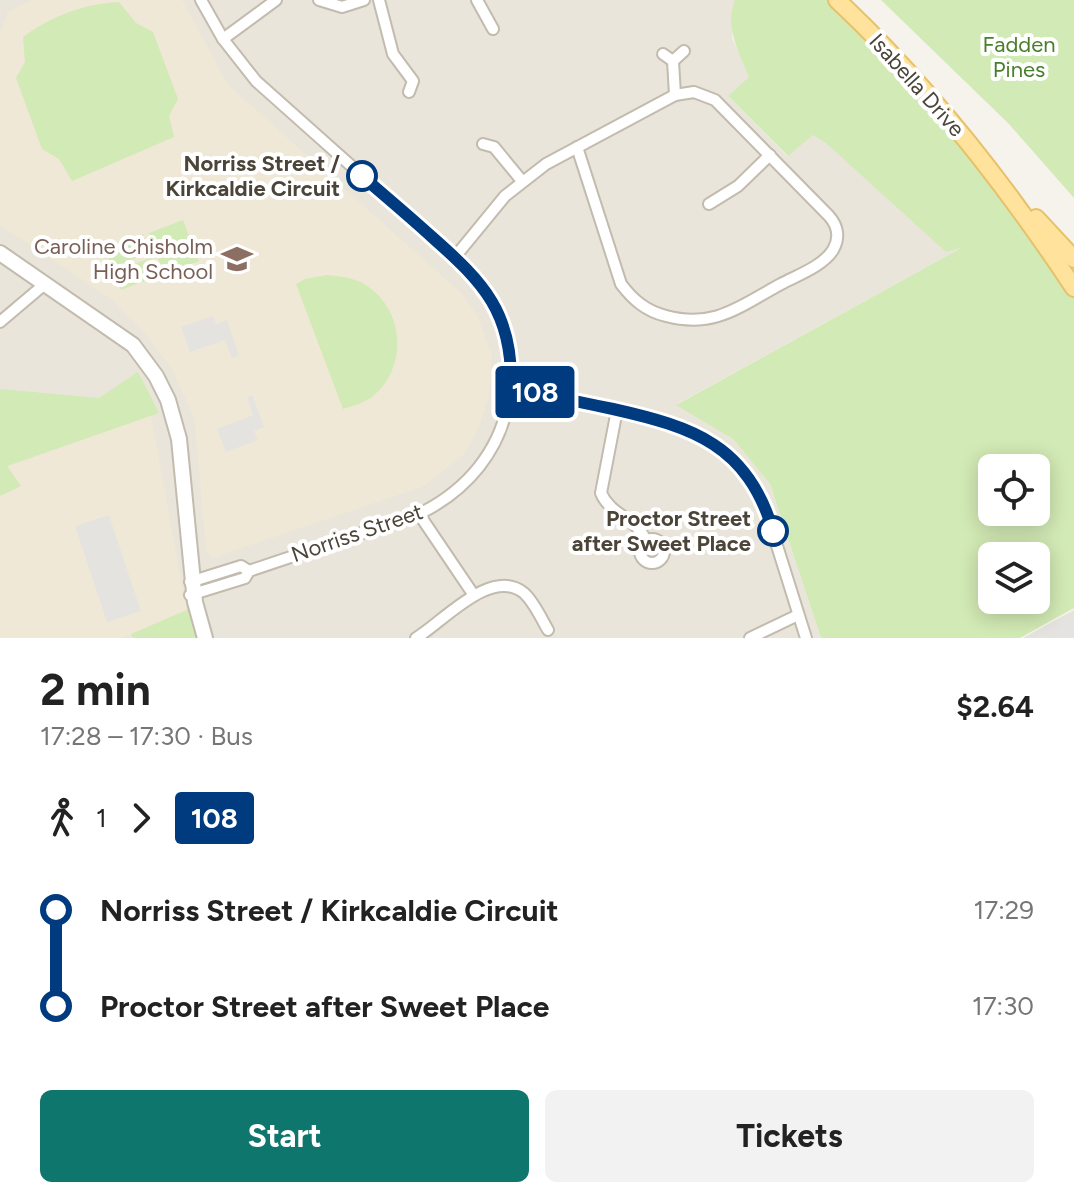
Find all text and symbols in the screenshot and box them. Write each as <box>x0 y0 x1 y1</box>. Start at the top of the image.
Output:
street label: Isabella Drive <box>864 28 970 142</box>
park label: Fadden Pines <box>982 31 1056 83</box>
place label: Norriss Street / Kirkcaldie Circuit <box>165 150 340 202</box>
marker: Norriss Street / Kirkcaldie Circuit <box>347 161 377 191</box>
place label: Caroline Chisholm High School <box>34 233 213 285</box>
school or university icon: Caroline Chisholm High School <box>220 242 254 276</box>
line badge: 108 <box>489 366 581 418</box>
text: 108 <box>511 375 559 409</box>
map controls <box>978 454 1050 614</box>
button: locate <box>978 454 1050 526</box>
street label: Norriss Street <box>288 498 426 568</box>
place label: Proctor Street after Sweet Place <box>572 505 751 557</box>
marker: Proctor Street after Sweet Place <box>758 516 788 546</box>
button: layers <box>978 542 1050 614</box>
text: 2 min <box>40 663 151 716</box>
text: $2.64 <box>956 688 1034 725</box>
text: 17:28 – 17:30 · Bus <box>40 720 253 752</box>
icon: walk <box>40 796 84 840</box>
icon: forward <box>119 796 163 840</box>
text: 108 <box>191 801 238 835</box>
text: 1 <box>96 802 107 834</box>
text: Norriss Street / Kirkcaldie Circuit <box>100 892 559 929</box>
text: 17:29 <box>973 894 1034 926</box>
text: Proctor Street after Sweet Place <box>100 988 549 1025</box>
text: 17:30 <box>972 990 1034 1022</box>
button: Start <box>40 1090 529 1182</box>
button: Tickets <box>545 1090 1034 1182</box>

